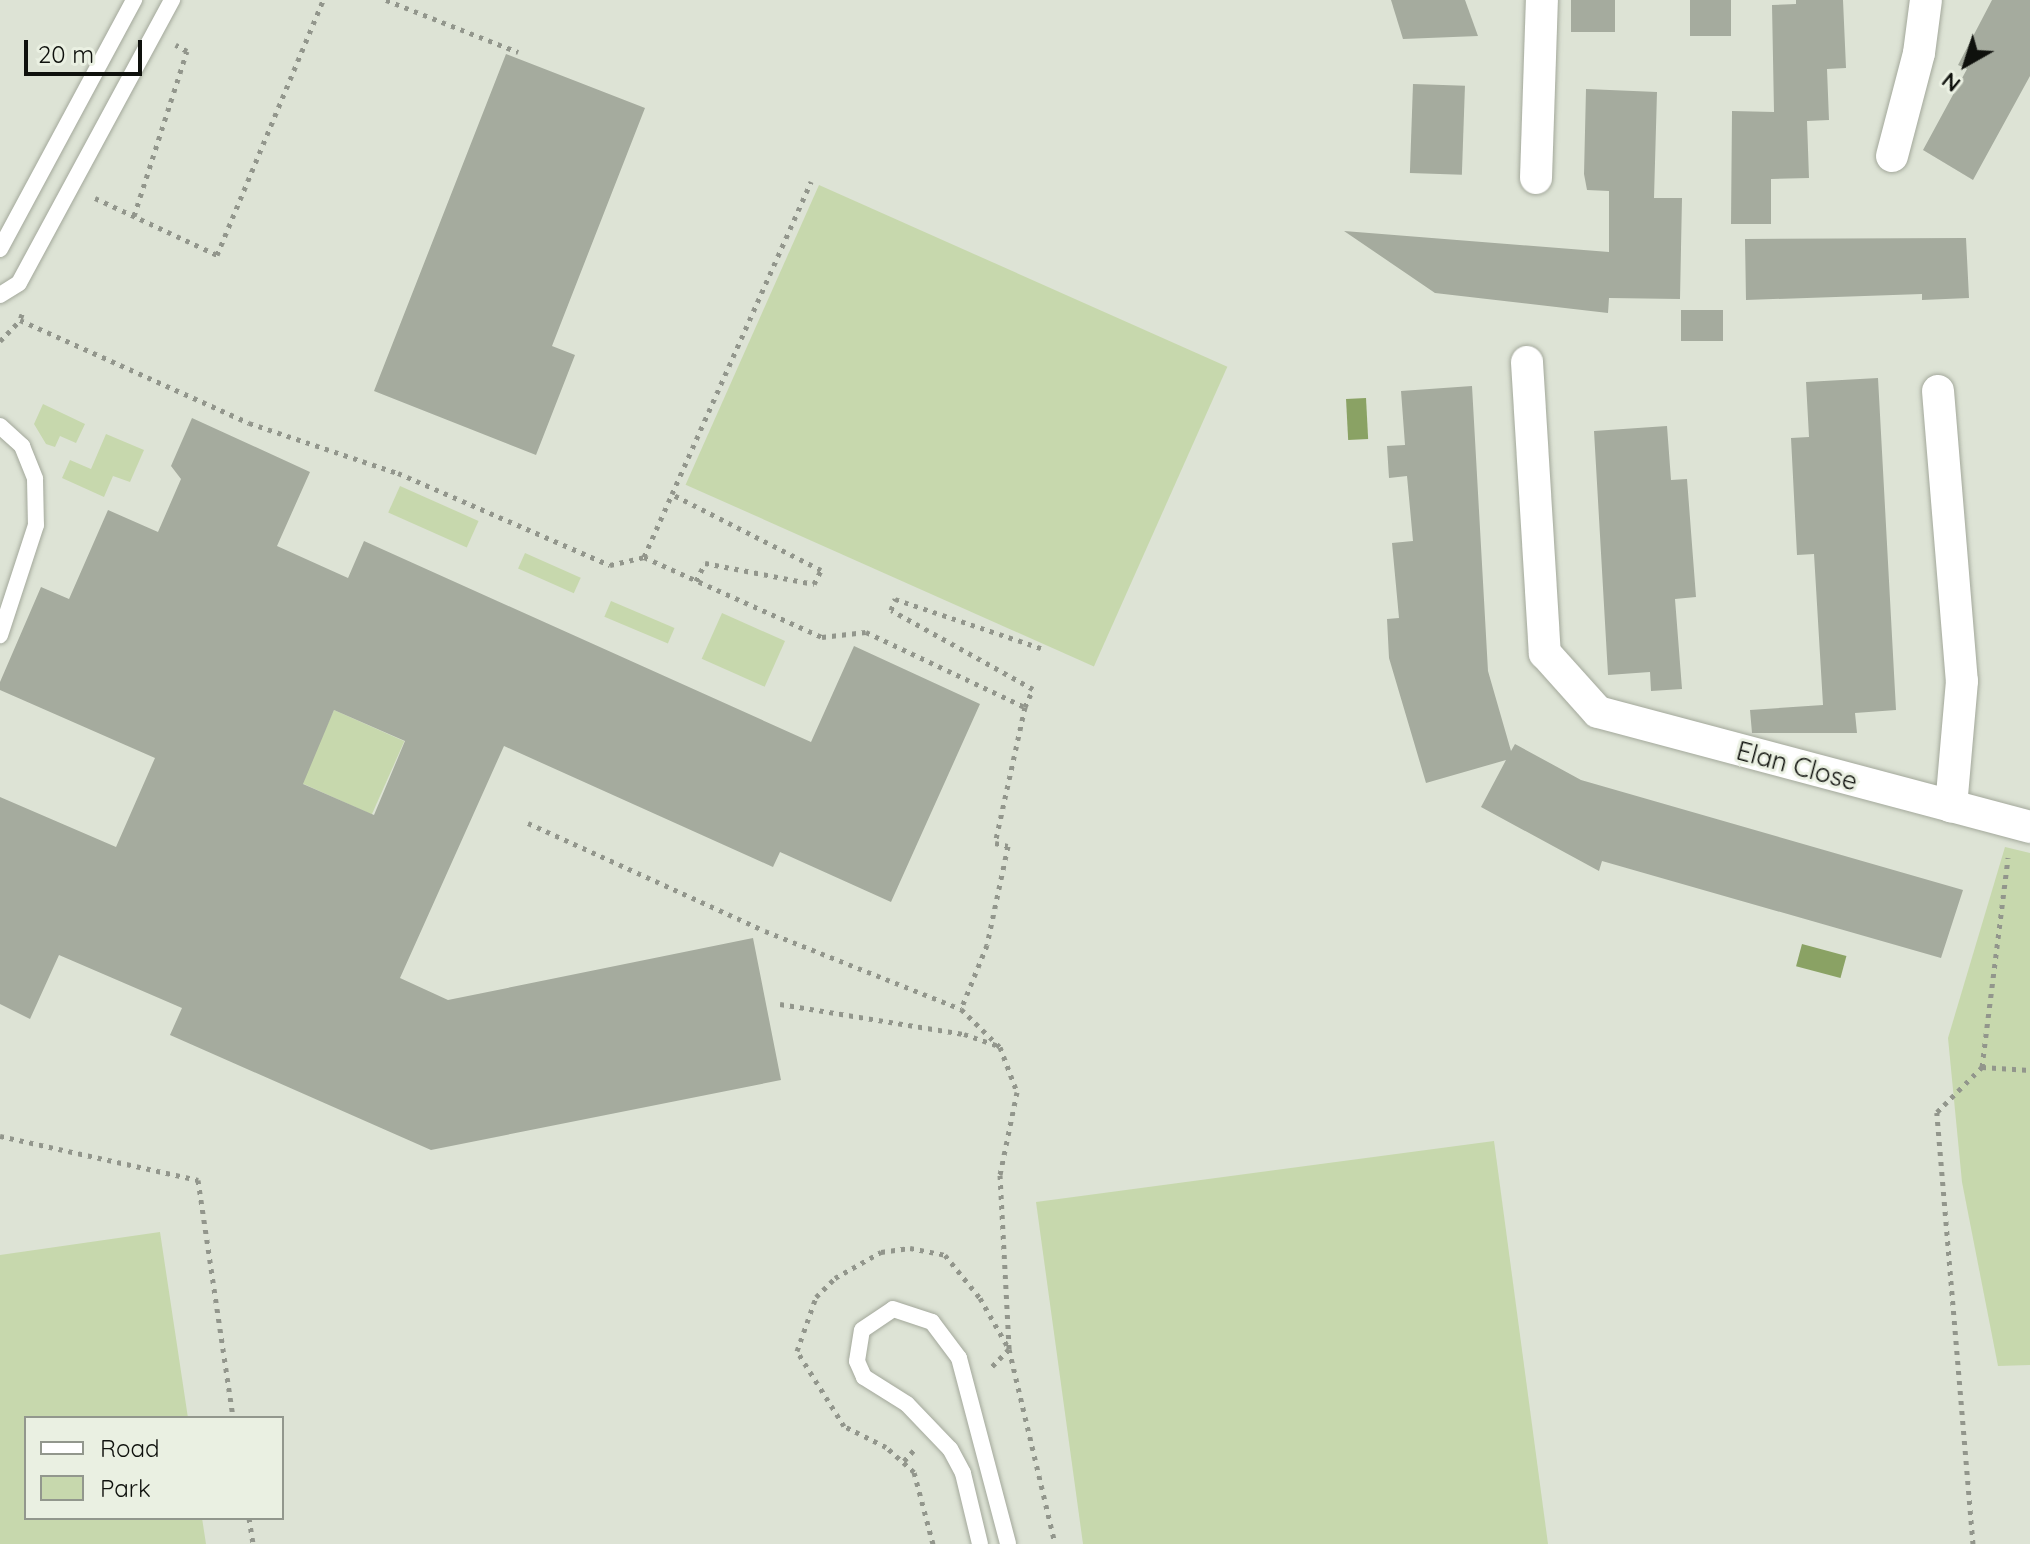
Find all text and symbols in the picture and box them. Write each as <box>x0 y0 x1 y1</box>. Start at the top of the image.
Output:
scale bar <box>28 24 146 74</box>
north arrow <box>1926 24 2006 104</box>
text: 20 m <box>38 39 94 69</box>
text: N <box>1936 67 1966 99</box>
street label: Elan Close <box>1733 735 1861 797</box>
legend <box>24 1416 284 1520</box>
text: Road <box>100 1433 160 1463</box>
text: Park <box>100 1473 151 1503</box>

